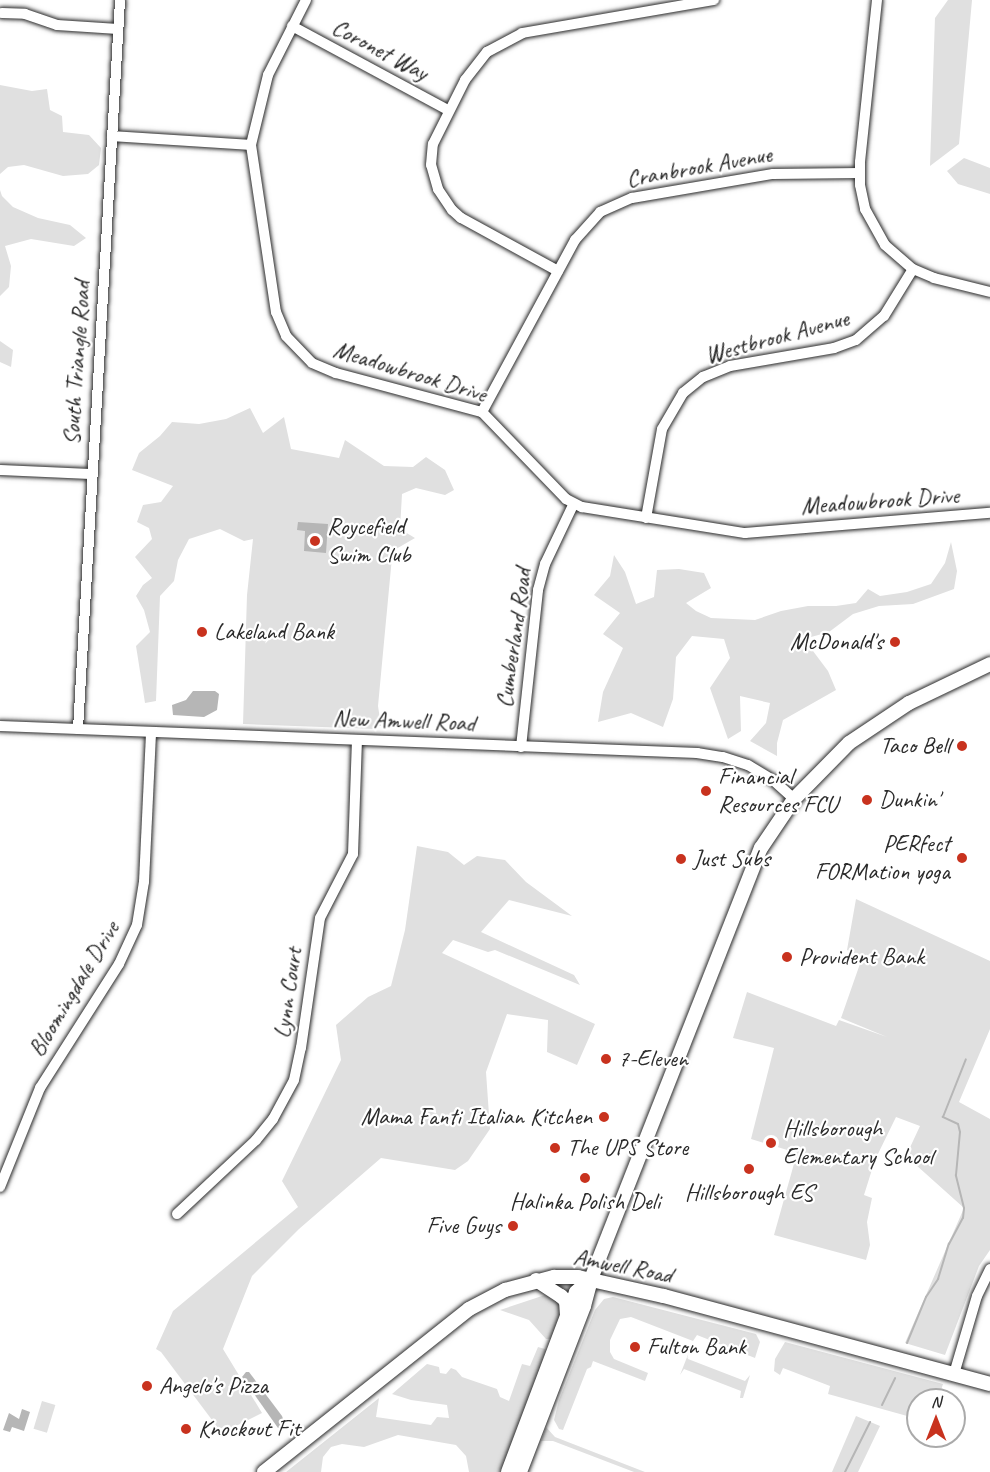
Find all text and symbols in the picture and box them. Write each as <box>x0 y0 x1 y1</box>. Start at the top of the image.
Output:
street label: Coronet Way <box>327 13 433 87</box>
street label: Cranbrook Avenue <box>624 140 774 194</box>
street label: South Triangle Road <box>57 281 97 445</box>
street label: Westbrook Avenue <box>702 304 852 370</box>
street label: Meadowbrook Drive <box>330 335 490 409</box>
street label: Meadowbrook Drive <box>800 481 960 521</box>
place label: Roycefield Swim Club <box>327 513 410 569</box>
marker: Roycefield Swim Club <box>308 534 322 548</box>
street label: Cumberland Road <box>490 566 538 710</box>
place label: Lakeland Bank <box>214 618 334 646</box>
marker: Lakeland Bank <box>195 625 209 639</box>
place label: McDonald's <box>790 628 883 656</box>
marker: McDonald's <box>888 635 902 649</box>
street label: New Amwell Road <box>333 704 475 738</box>
place label: Taco Bell <box>879 732 950 760</box>
marker: Taco Bell <box>955 739 969 753</box>
place label: Financial Resources FCU <box>718 763 837 819</box>
marker: Financial Resources FCU <box>699 784 713 798</box>
place label: Dunkin' <box>879 786 939 814</box>
marker: Dunkin' <box>860 793 874 807</box>
place label: PERfect FORMation yoga <box>815 830 950 886</box>
place label: Just Subs <box>693 845 769 873</box>
marker: PERfect FORMation yoga <box>955 851 969 865</box>
marker: Just Subs <box>674 852 688 866</box>
street label: Bloomingdale Drive <box>22 916 126 1062</box>
place label: Provident Bank <box>799 943 924 971</box>
street label: Lynn Court <box>267 946 309 1040</box>
marker: Provident Bank <box>780 950 794 964</box>
place label: 7-Eleven <box>618 1045 688 1073</box>
marker: 7-Eleven <box>599 1052 613 1066</box>
place label: Mama Fanti Italian Kitchen <box>360 1103 592 1131</box>
marker: Mama Fanti Italian Kitchen <box>597 1110 611 1124</box>
place label: Hillsborough Elementary School <box>783 1115 933 1171</box>
place label: The UPS Store <box>567 1134 688 1162</box>
marker: Hillsborough Elementary School <box>764 1136 778 1150</box>
marker: The UPS Store <box>548 1141 562 1155</box>
marker: Hillsborough ES <box>742 1162 756 1176</box>
marker: Halinka Polish Deli <box>578 1171 592 1185</box>
place label: Hillsborough ES <box>685 1179 813 1207</box>
place label: Halinka Polish Deli <box>510 1188 660 1216</box>
place label: Five Guys <box>427 1212 501 1240</box>
marker: Five Guys <box>506 1219 520 1233</box>
street label: Amwell Road <box>571 1242 675 1290</box>
place label: Fulton Bank <box>647 1333 746 1361</box>
marker: Fulton Bank <box>628 1340 642 1354</box>
place label: Angelo's Pizza <box>159 1372 268 1400</box>
marker: Angelo's Pizza <box>140 1379 154 1393</box>
north arrow <box>906 1388 966 1448</box>
text: N <box>931 1392 941 1412</box>
place label: Knockout Fit <box>198 1415 300 1443</box>
marker: Knockout Fit <box>179 1422 193 1436</box>

